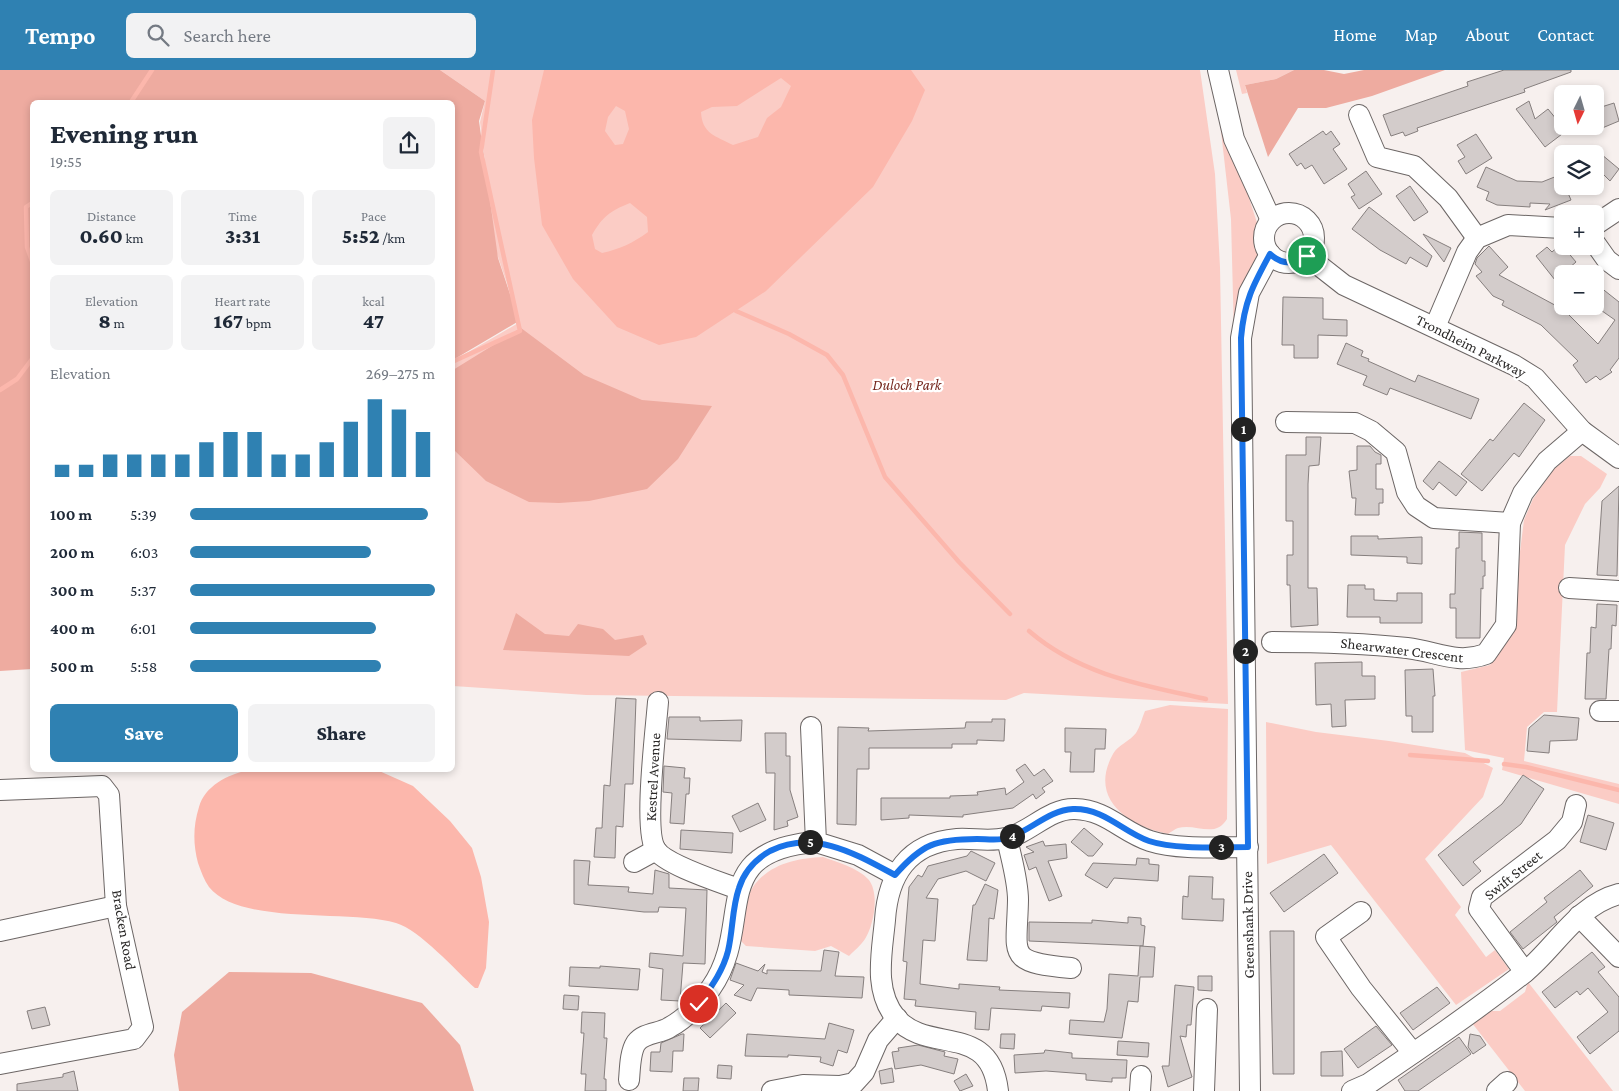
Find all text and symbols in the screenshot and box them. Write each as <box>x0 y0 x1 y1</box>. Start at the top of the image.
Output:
search box <box>126 13 476 58</box>
icon: search <box>144 21 172 49</box>
text: Tempo <box>25 22 96 49</box>
text: Search here <box>184 25 271 46</box>
text: Home <box>1334 25 1377 45</box>
text: Map <box>1405 25 1437 45</box>
text: About <box>1465 25 1509 45</box>
text: Contact <box>1537 25 1594 45</box>
north arrow <box>1554 85 1604 135</box>
map controls <box>1554 85 1604 315</box>
button: share <box>383 117 435 169</box>
text: Evening run <box>50 118 198 149</box>
button: layers <box>1554 145 1604 195</box>
text: 19:55 <box>50 153 82 170</box>
button: + <box>1554 205 1604 255</box>
text: Distance <box>87 208 136 224</box>
text: Time <box>228 208 257 224</box>
text: Pace <box>361 208 386 224</box>
text: 0.60 <box>79 224 123 248</box>
text: 3:31 <box>225 224 260 248</box>
text: 5:52 <box>342 224 380 248</box>
text: km <box>123 230 144 246</box>
text: /km <box>380 230 405 246</box>
pin <box>1286 235 1328 277</box>
icon: arrive <box>1293 242 1321 270</box>
button: − <box>1554 265 1604 315</box>
text: Elevation <box>85 293 138 309</box>
text: Heart rate <box>215 293 270 309</box>
text: kcal <box>362 293 385 309</box>
text: 8 <box>98 309 111 333</box>
text: 167 <box>214 309 243 333</box>
text: 47 <box>363 309 384 333</box>
street label: Trondheim Parkway <box>1413 311 1529 382</box>
text: m <box>111 315 125 331</box>
text: bpm <box>243 315 271 331</box>
text: Elevation <box>50 365 111 382</box>
text: 269–275 m <box>366 365 435 382</box>
park label: Duloch Park <box>873 377 943 393</box>
pin: 1 <box>1230 416 1256 442</box>
text: 1 <box>1241 421 1246 437</box>
text: 100 m <box>50 506 92 523</box>
text: 5:39 <box>130 506 157 523</box>
text: 200 m <box>50 544 94 561</box>
text: 6:03 <box>130 544 158 561</box>
text: 300 m <box>50 582 94 599</box>
text: 5:37 <box>130 582 156 599</box>
text: 400 m <box>50 620 95 637</box>
text: 6:01 <box>130 620 156 637</box>
street label: Shearwater Crescent <box>1340 635 1465 666</box>
pin: 2 <box>1232 638 1258 664</box>
text: 2 <box>1242 643 1249 659</box>
text: 500 m <box>50 658 94 675</box>
text: 5:58 <box>130 658 157 675</box>
button: Save <box>50 704 238 762</box>
button: Share <box>248 704 435 762</box>
street label: Kestrel Avenue <box>643 732 663 822</box>
pin: 4 <box>1000 824 1024 848</box>
text: 4 <box>1009 828 1016 844</box>
pin: 5 <box>798 830 822 854</box>
text: 5 <box>807 834 814 850</box>
pin: 3 <box>1208 834 1234 860</box>
text: 3 <box>1218 839 1225 855</box>
street label: Swift Street <box>1481 846 1546 903</box>
street label: Greenshank Drive <box>1239 871 1257 979</box>
street label: Bracken Road <box>109 889 139 972</box>
pin <box>678 983 720 1025</box>
icon: check <box>685 990 713 1018</box>

